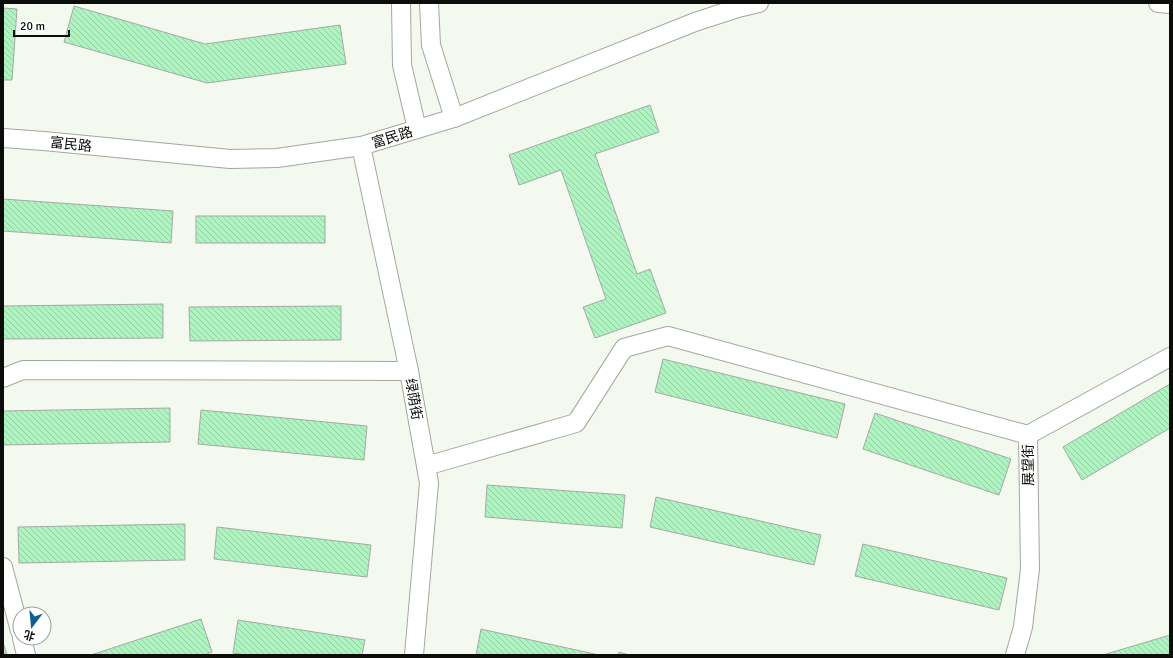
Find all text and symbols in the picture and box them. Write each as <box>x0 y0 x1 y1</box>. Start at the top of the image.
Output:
scale bar <box>14 12 69 38</box>
text: 20 m <box>20 19 45 34</box>
street label: 富民路 <box>370 123 415 152</box>
street label: 富民路 <box>49 134 93 155</box>
street label: 绿荫街 <box>401 377 426 421</box>
street label: 展望街 <box>1020 444 1037 486</box>
north arrow <box>12 606 52 646</box>
text: 北 <box>22 627 36 643</box>

